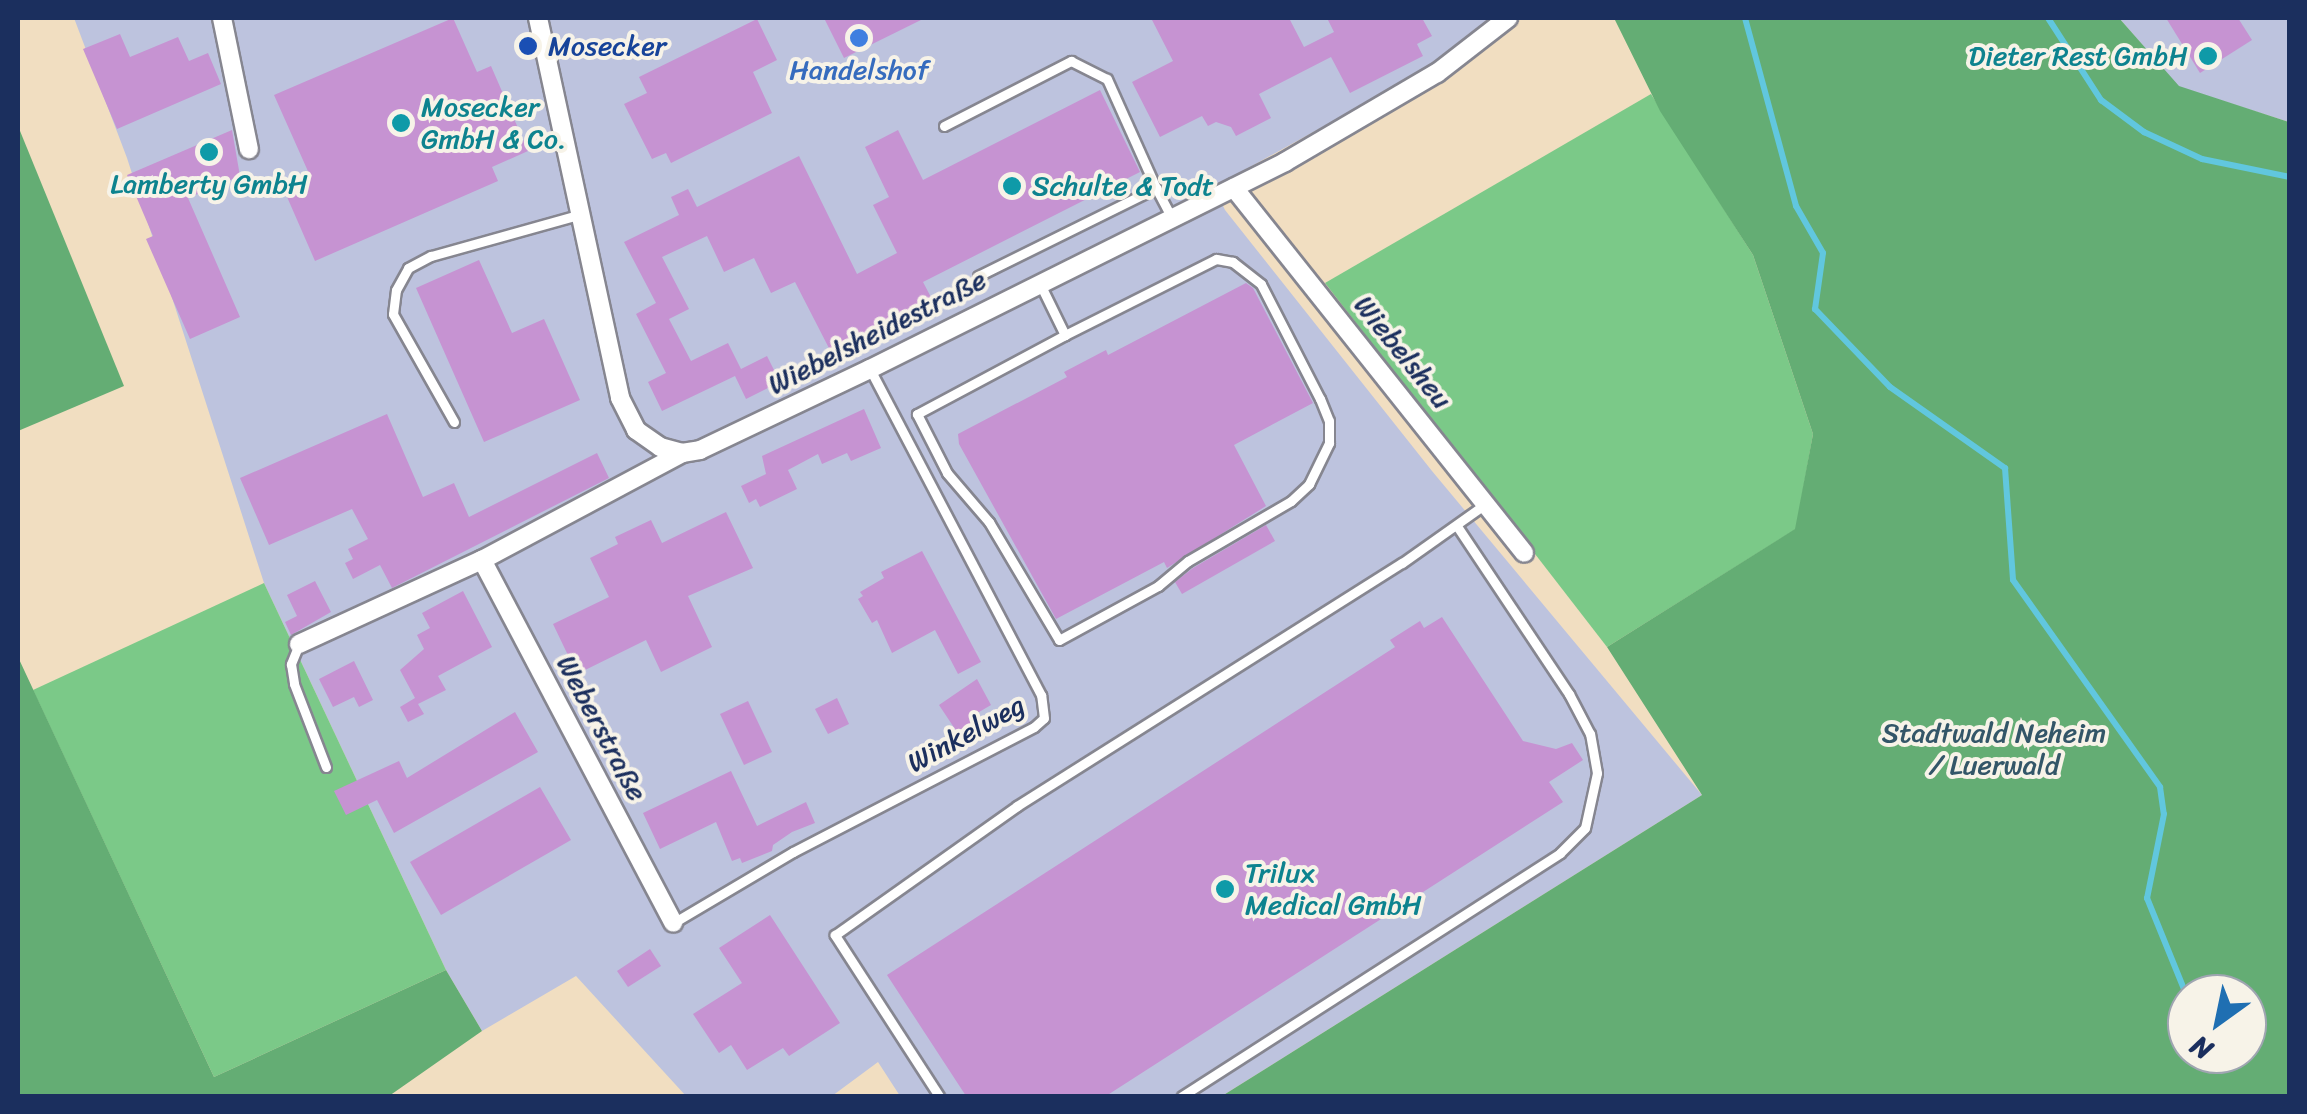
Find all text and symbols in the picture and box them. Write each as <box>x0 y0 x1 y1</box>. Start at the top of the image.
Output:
marker: Handelshof <box>848 27 870 49</box>
place label: Mosecker <box>548 29 666 63</box>
marker: Mosecker <box>517 35 539 57</box>
place label: Dieter Rest GmbH <box>1967 39 2188 73</box>
marker: Dieter Rest GmbH <box>2197 45 2219 67</box>
place label: Handelshof <box>789 53 929 87</box>
place label: Mosecker GmbH & Co. <box>421 90 567 156</box>
marker: Mosecker GmbH & Co. <box>390 112 412 134</box>
marker: Lamberty GmbH <box>198 141 220 163</box>
place label: Lamberty GmbH <box>110 167 308 201</box>
place label: Schulte & Todt <box>1032 169 1214 203</box>
marker: Schulte & Todt <box>1001 175 1023 197</box>
street label: Wiebelsheidestraße <box>762 263 992 401</box>
street label: Wiebelsheu <box>1347 289 1459 415</box>
street label: Weberstraße <box>550 649 654 807</box>
street label: Winkelweg <box>902 688 1030 780</box>
park label: Stadtwald Neheim / Luerwald <box>1881 716 2107 782</box>
place label: Trilux Medical GmbH <box>1245 856 1422 922</box>
marker: Trilux Medical GmbH <box>1214 878 1236 900</box>
north arrow <box>2167 974 2267 1074</box>
text: N <box>2180 1022 2223 1074</box>

